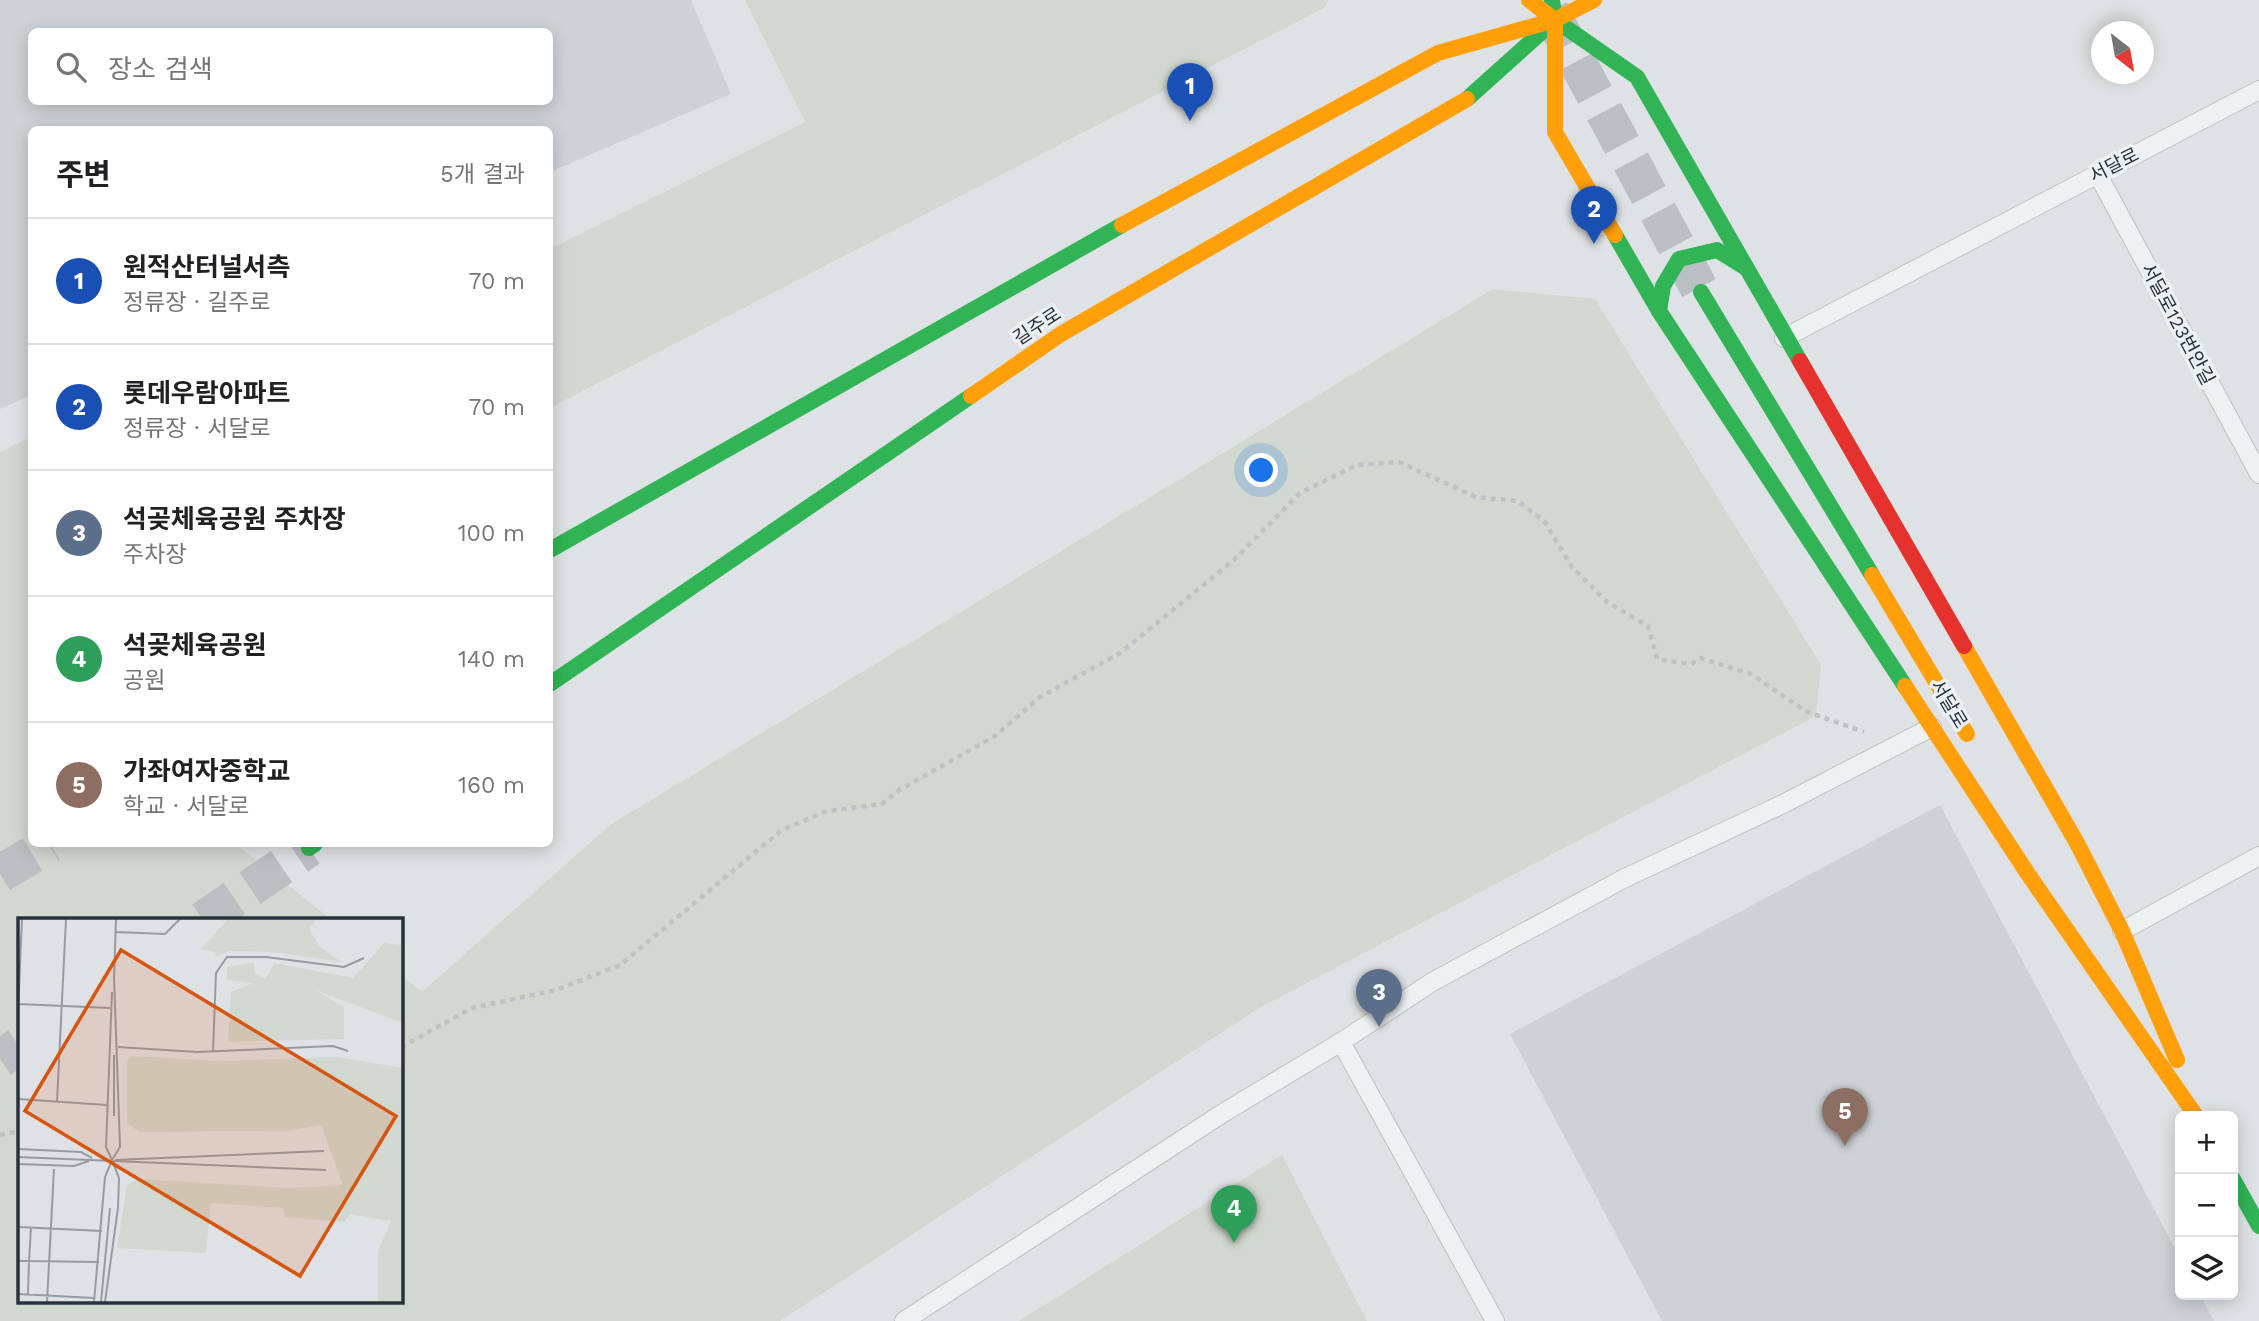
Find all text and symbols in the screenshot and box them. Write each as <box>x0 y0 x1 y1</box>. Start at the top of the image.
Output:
north arrow <box>2091 21 2154 84</box>
search box <box>28 28 553 105</box>
icon: search <box>52 48 90 86</box>
text: 장소 검색 <box>108 54 213 84</box>
pin: 1 <box>1167 63 1213 121</box>
street label: 서달로 <box>2085 143 2143 187</box>
text: 주변 <box>56 157 111 192</box>
text: 5개 결과 <box>440 161 525 188</box>
pin: 2 <box>1571 186 1617 244</box>
text: 원적산터널서측 <box>123 252 290 282</box>
street label: 서달로123번안길 <box>2136 259 2220 389</box>
text: 1 <box>74 268 84 295</box>
text: 70 m <box>468 268 525 295</box>
text: 정류장 · 길주로 <box>123 289 271 316</box>
street label: 길주로 <box>1009 302 1065 350</box>
text: 롯데우람아파트 <box>123 378 290 408</box>
text: 2 <box>72 394 86 421</box>
text: 70 m <box>468 394 525 421</box>
text: 정류장 · 서달로 <box>123 415 271 442</box>
your location <box>1244 453 1278 487</box>
text: 석곶체육공원 주차장 <box>123 504 346 534</box>
text: 3 <box>72 520 86 547</box>
text: 100 m <box>458 520 525 547</box>
text: 주차장 <box>123 541 186 568</box>
text: 석곶체육공원 <box>123 630 267 660</box>
text: 4 <box>72 646 86 673</box>
text: 140 m <box>458 646 525 673</box>
text: 공원 <box>123 667 165 694</box>
street label: 서달로 <box>1926 676 1972 732</box>
text: 가좌여자중학교 <box>123 756 290 786</box>
text: 5 <box>72 772 86 799</box>
text: 160 m <box>458 772 525 799</box>
text: 학교 · 서달로 <box>123 793 250 820</box>
inset map <box>18 918 402 1304</box>
pin: 3 <box>1356 969 1402 1027</box>
pin: 5 <box>1822 1088 1868 1146</box>
map controls <box>2175 1111 2238 1300</box>
button: + <box>2175 1111 2238 1174</box>
button: − <box>2175 1174 2238 1237</box>
pin: 4 <box>1211 1185 1257 1243</box>
button: layers <box>2175 1237 2238 1300</box>

